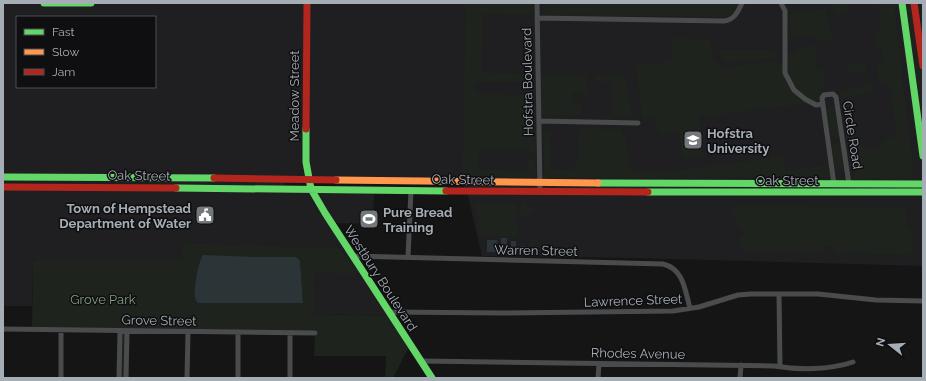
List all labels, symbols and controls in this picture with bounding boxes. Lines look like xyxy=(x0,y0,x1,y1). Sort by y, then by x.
legend xyxy=(16,16,156,88)
text: Fast xyxy=(52,25,75,39)
street label: Hofstra Boulevard xyxy=(519,28,536,136)
text: Slow xyxy=(52,45,79,59)
street label: Meadow Street xyxy=(287,50,302,142)
text: Jam xyxy=(52,65,75,79)
street label: Circle Road xyxy=(840,100,865,170)
place label: Hofstra University xyxy=(707,126,769,156)
school or university icon: Hofstra University xyxy=(682,129,704,151)
street label: Oak Street xyxy=(107,167,171,184)
street label: Oak Street xyxy=(431,171,495,188)
street label: Oak Street xyxy=(755,173,819,188)
place label: Town of Hempstead Department of Water xyxy=(59,201,191,231)
public building icon: Town of Hempstead Department of Water xyxy=(194,204,216,226)
place label: Pure Bread Training xyxy=(383,205,452,235)
sports icon: Pure Bread Training xyxy=(358,208,380,230)
street label: Westbury Boulevard xyxy=(341,223,420,334)
street label: Warren Street xyxy=(494,242,578,259)
street label: Lawrence Street xyxy=(583,291,683,310)
park label: Grove Park xyxy=(70,292,136,307)
street label: Grove Street xyxy=(121,312,197,329)
north arrow xyxy=(870,325,910,365)
text: N xyxy=(873,336,888,348)
street label: Rhodes Avenue xyxy=(591,345,686,362)

